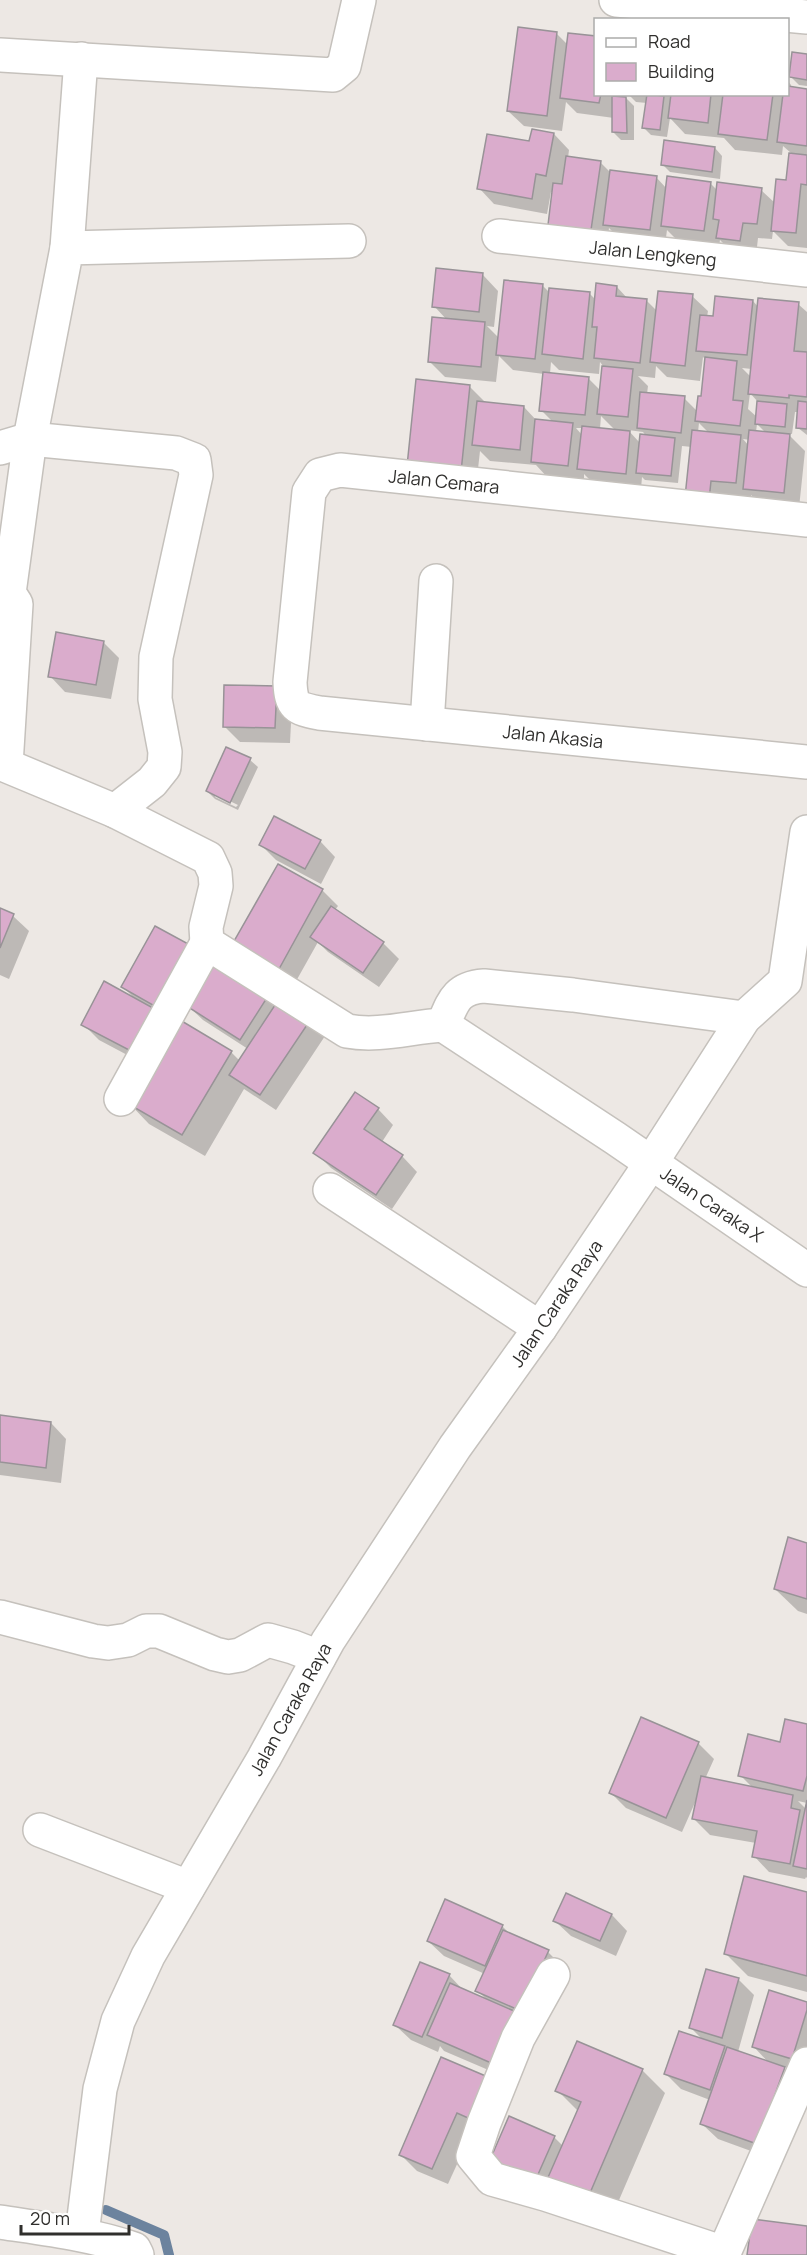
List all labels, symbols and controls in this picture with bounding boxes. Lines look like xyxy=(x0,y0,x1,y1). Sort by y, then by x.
legend xyxy=(594,18,789,96)
text: Road xyxy=(648,29,691,53)
text: Building xyxy=(648,59,714,83)
street label: Jalan Lengkeng xyxy=(588,234,718,272)
street label: Jalan Cemara xyxy=(387,463,501,499)
street label: Jalan Akasia xyxy=(502,719,604,753)
street label: Jalan Caraka X xyxy=(656,1161,768,1247)
street label: Jalan Caraka Raya xyxy=(505,1235,607,1371)
street label: Jalan Caraka Raya xyxy=(244,1638,336,1780)
scale bar xyxy=(21,2198,129,2236)
text: 20 m xyxy=(30,2206,70,2230)

